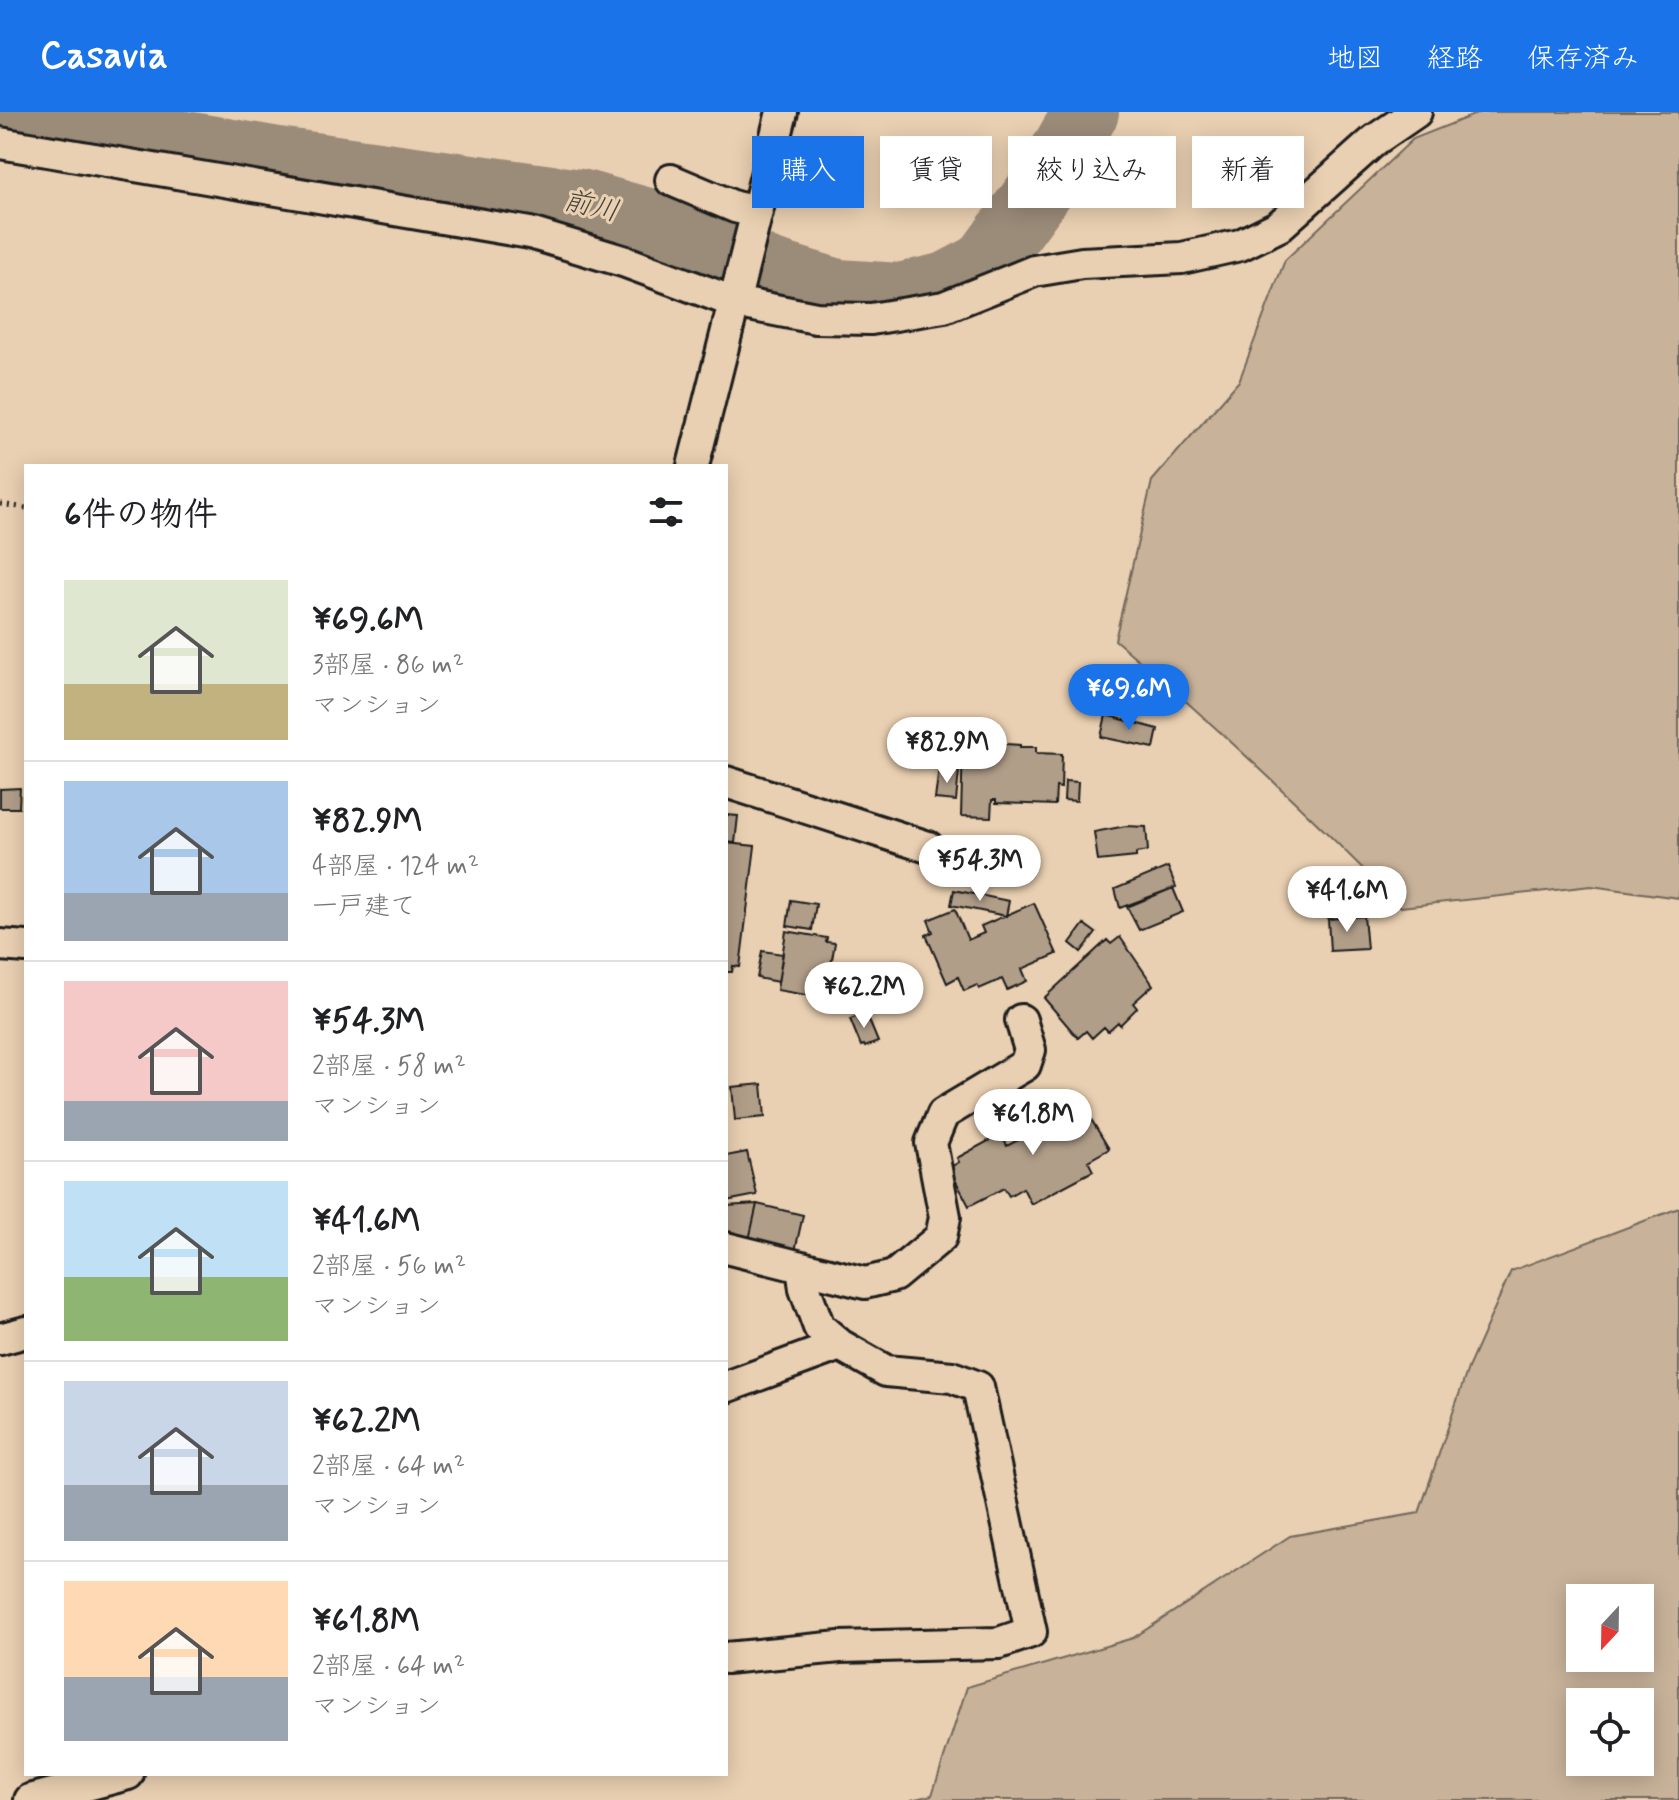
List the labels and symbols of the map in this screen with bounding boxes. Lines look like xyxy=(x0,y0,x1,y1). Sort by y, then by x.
water label: 前川 xyxy=(560,183,622,231)
pin: ¥69.6M xyxy=(1064,664,1194,732)
pin: ¥82.9M xyxy=(882,717,1012,785)
pin: ¥54.3M xyxy=(915,835,1045,903)
pin: ¥41.6M xyxy=(1282,866,1412,934)
pin: ¥62.2M xyxy=(799,962,929,1030)
pin: ¥61.8M xyxy=(968,1089,1098,1157)
north arrow xyxy=(1566,1584,1654,1672)

